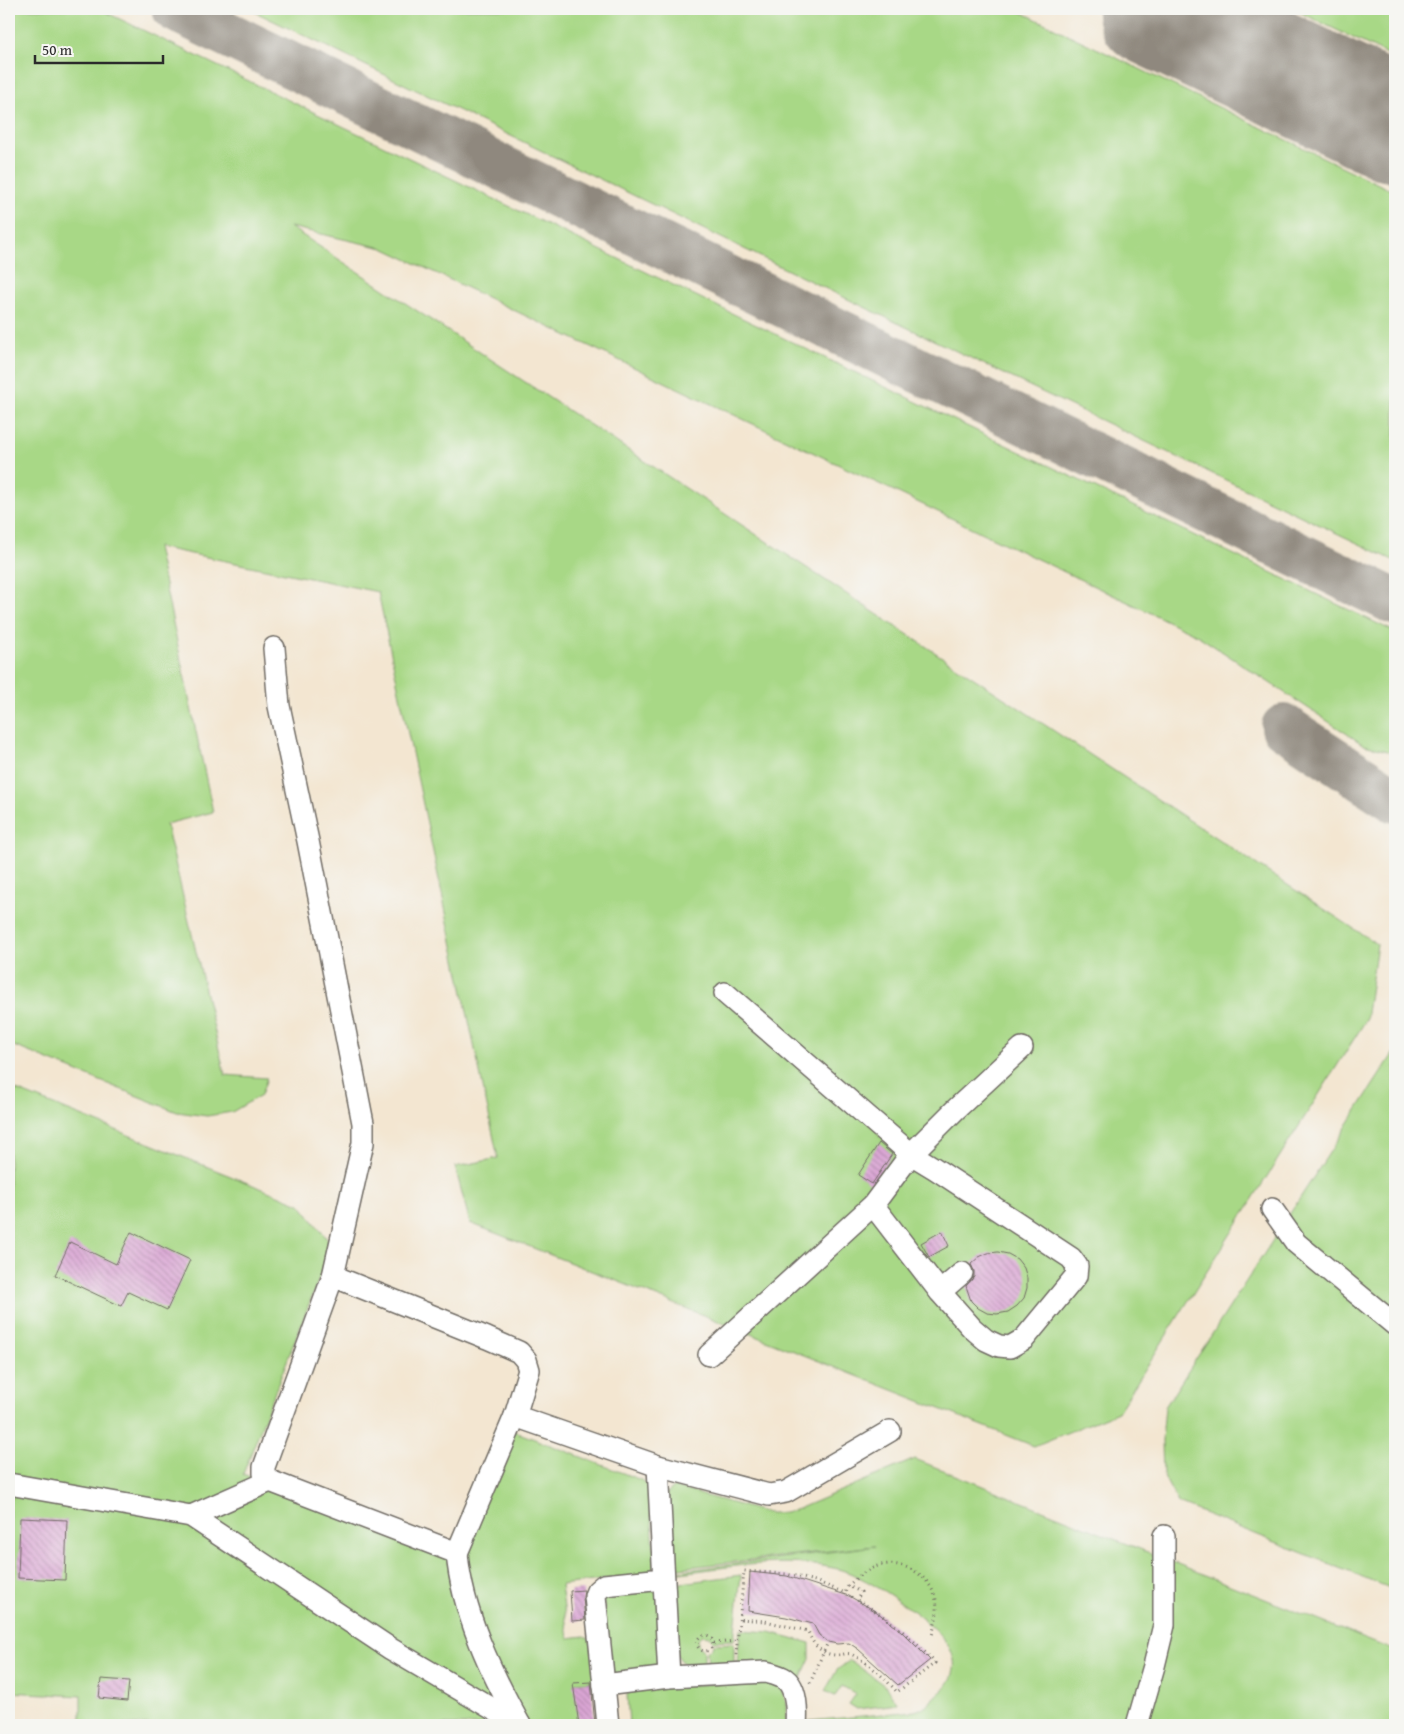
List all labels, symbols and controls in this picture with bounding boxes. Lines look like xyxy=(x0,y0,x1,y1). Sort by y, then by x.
scale bar xyxy=(35,32,162,64)
text: 50 m xyxy=(42,39,73,60)

